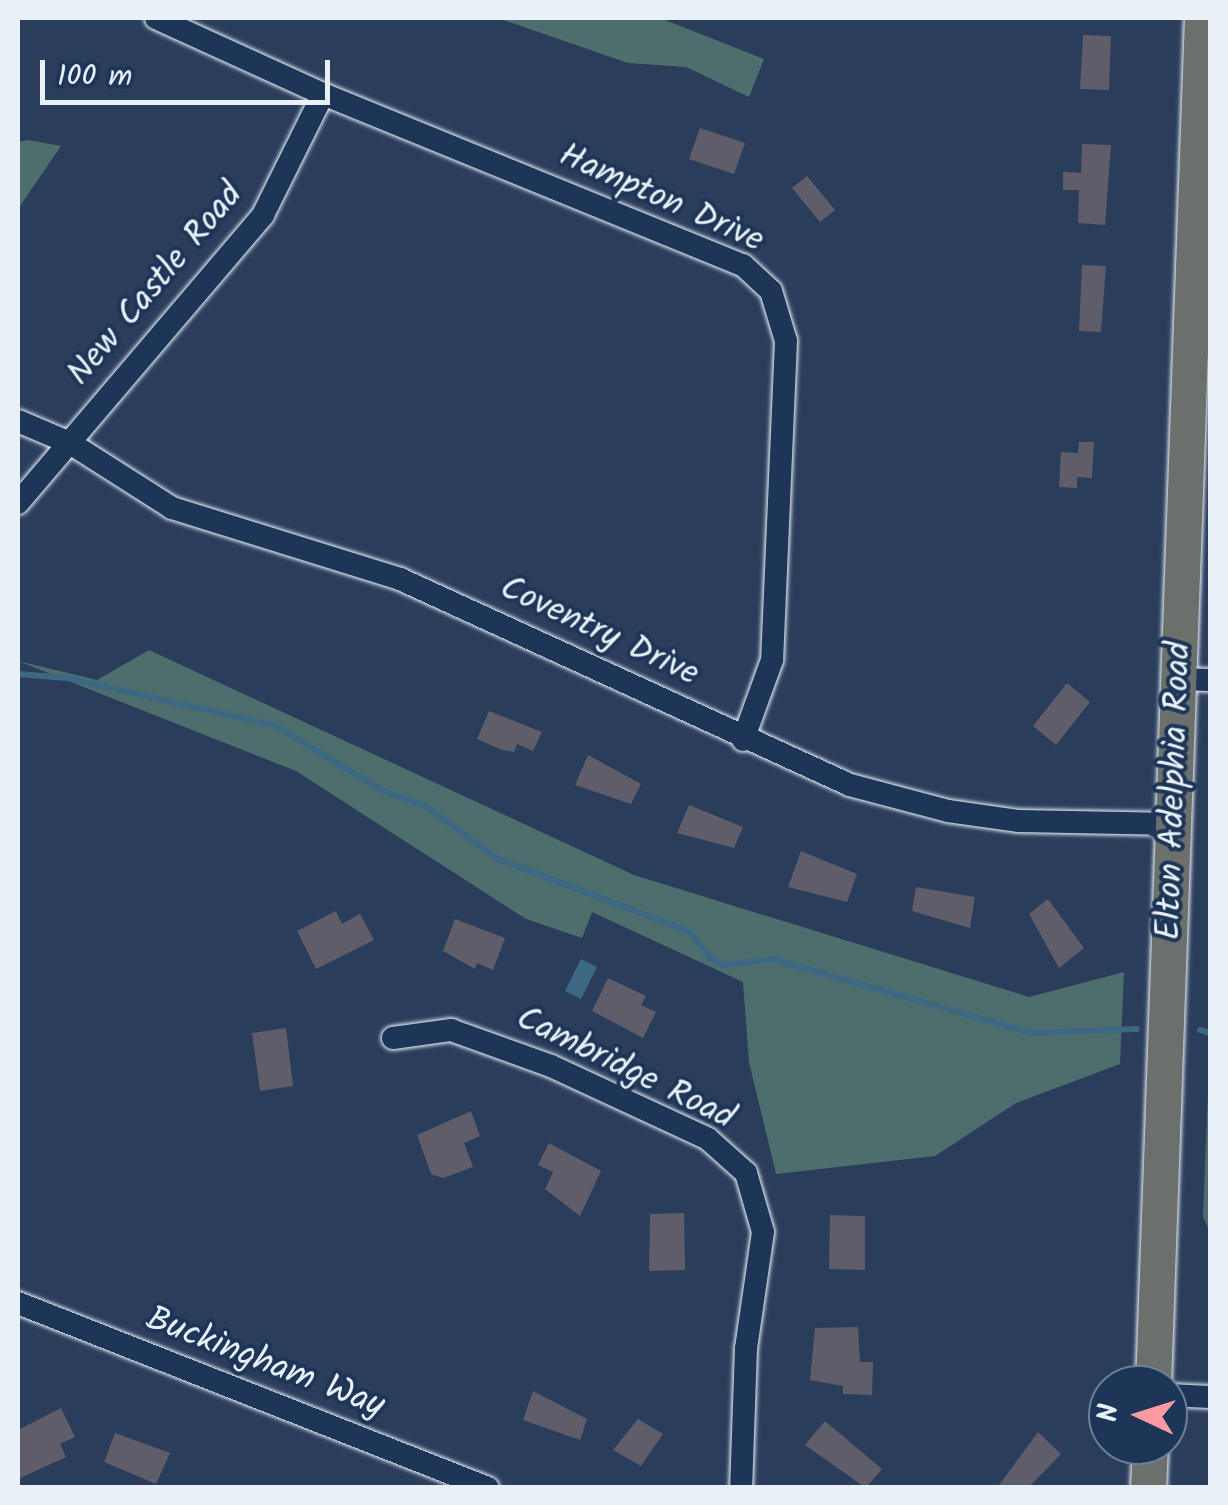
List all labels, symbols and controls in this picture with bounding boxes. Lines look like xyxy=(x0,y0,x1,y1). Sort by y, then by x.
scale bar xyxy=(45,40,335,102)
text: 100 m xyxy=(57,53,132,101)
street label: Hampton Drive xyxy=(552,135,770,263)
street label: New Castle Road xyxy=(59,175,253,395)
street label: Coventry Drive xyxy=(493,568,705,696)
street label: Elton Adelphia Road xyxy=(1149,641,1201,941)
street label: Cambridge Road xyxy=(509,998,741,1140)
street label: Buckingham Way xyxy=(140,1298,390,1428)
north arrow xyxy=(1088,1365,1188,1465)
text: N xyxy=(1087,1403,1133,1423)

